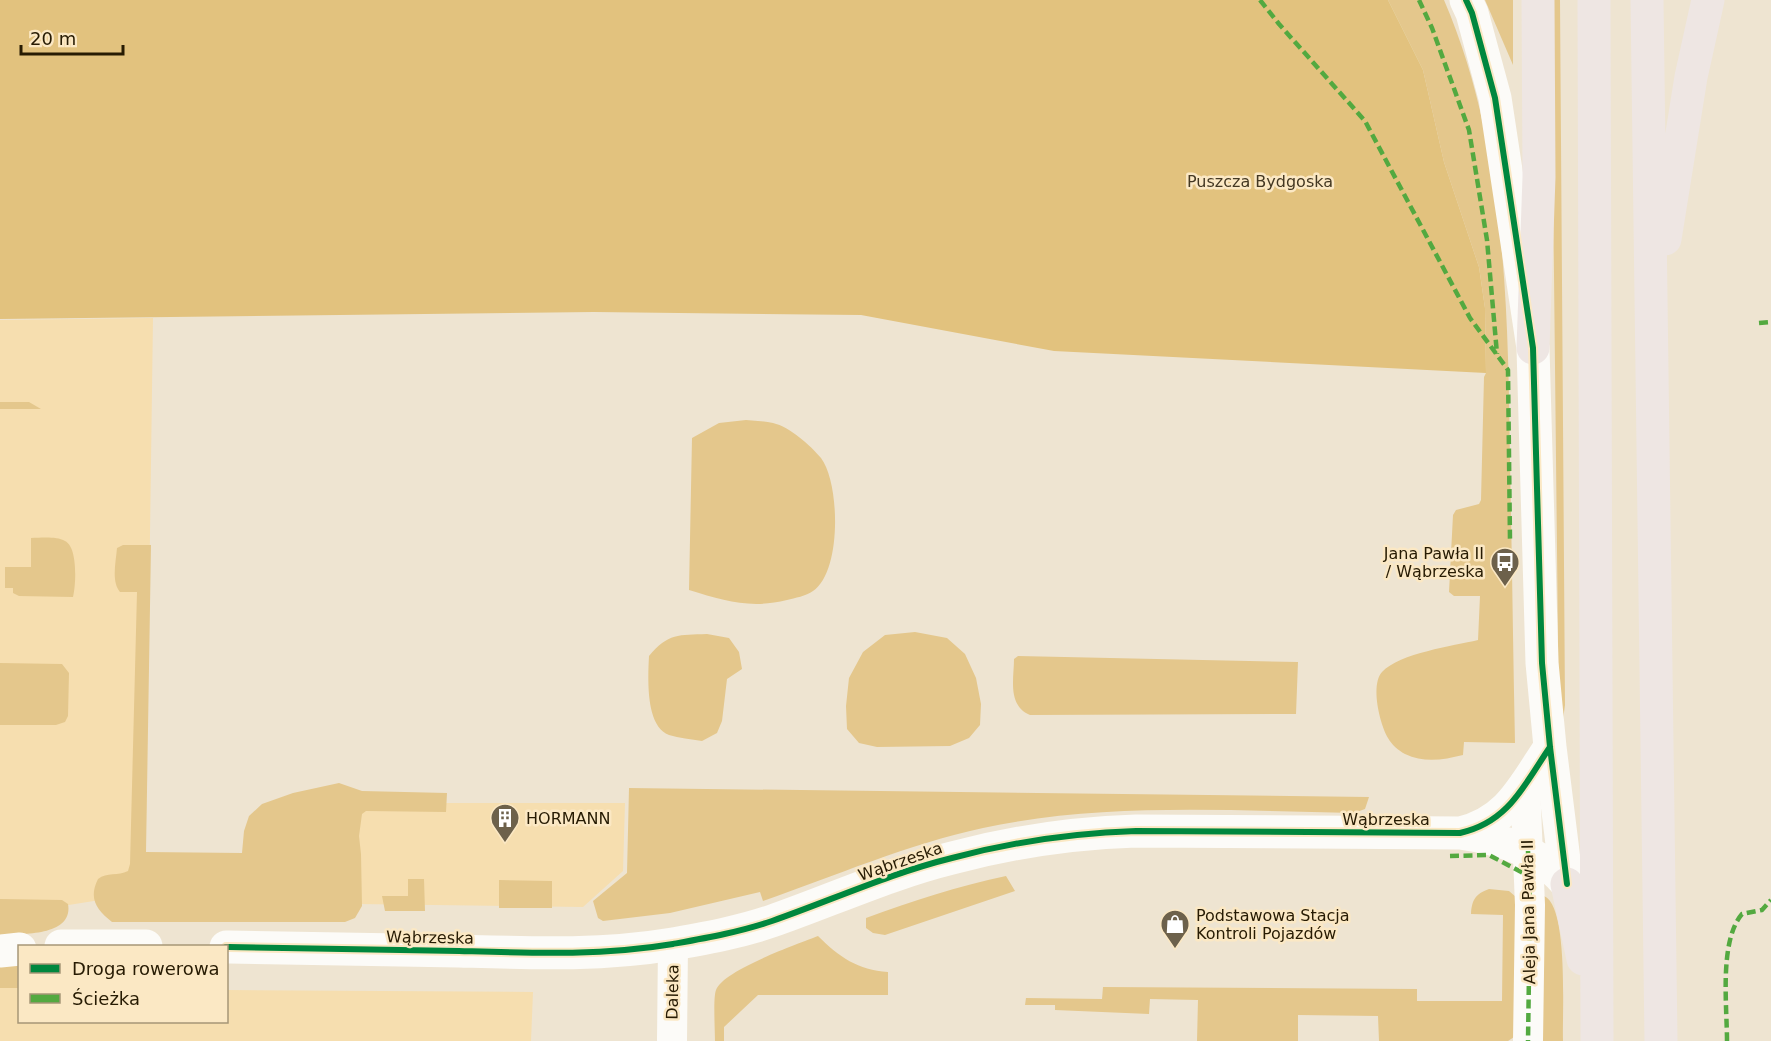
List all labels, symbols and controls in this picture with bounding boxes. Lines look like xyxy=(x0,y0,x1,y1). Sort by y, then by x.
scale bar xyxy=(21,18,123,56)
text: 20 m xyxy=(30,28,76,49)
park label: Puszcza Bydgoska xyxy=(1187,172,1333,191)
place label: Jana Pawła II / Wąbrzeska xyxy=(1383,544,1484,581)
bus stop icon: Jana Pawła II / Wąbrzeska xyxy=(1489,546,1521,588)
building icon: HORMANN xyxy=(489,802,521,844)
place label: HORMANN xyxy=(526,809,610,828)
street label: Wąbrzeska xyxy=(1342,810,1430,829)
street label: Wąbrzeska xyxy=(856,838,945,885)
street label: Aleja Jana Pawła II xyxy=(1518,839,1539,985)
place label: Podstawowa Stacja Kontroli Pojazdów xyxy=(1196,906,1350,943)
shop icon: Podstawowa Stacja Kontroli Pojazdów xyxy=(1159,908,1191,950)
street label: Wąbrzeska xyxy=(386,927,474,948)
legend xyxy=(18,945,228,1023)
text: Droga rowerowa xyxy=(72,958,220,979)
street label: Daleka xyxy=(663,964,682,1020)
text: Ścieżka xyxy=(72,988,140,1009)

